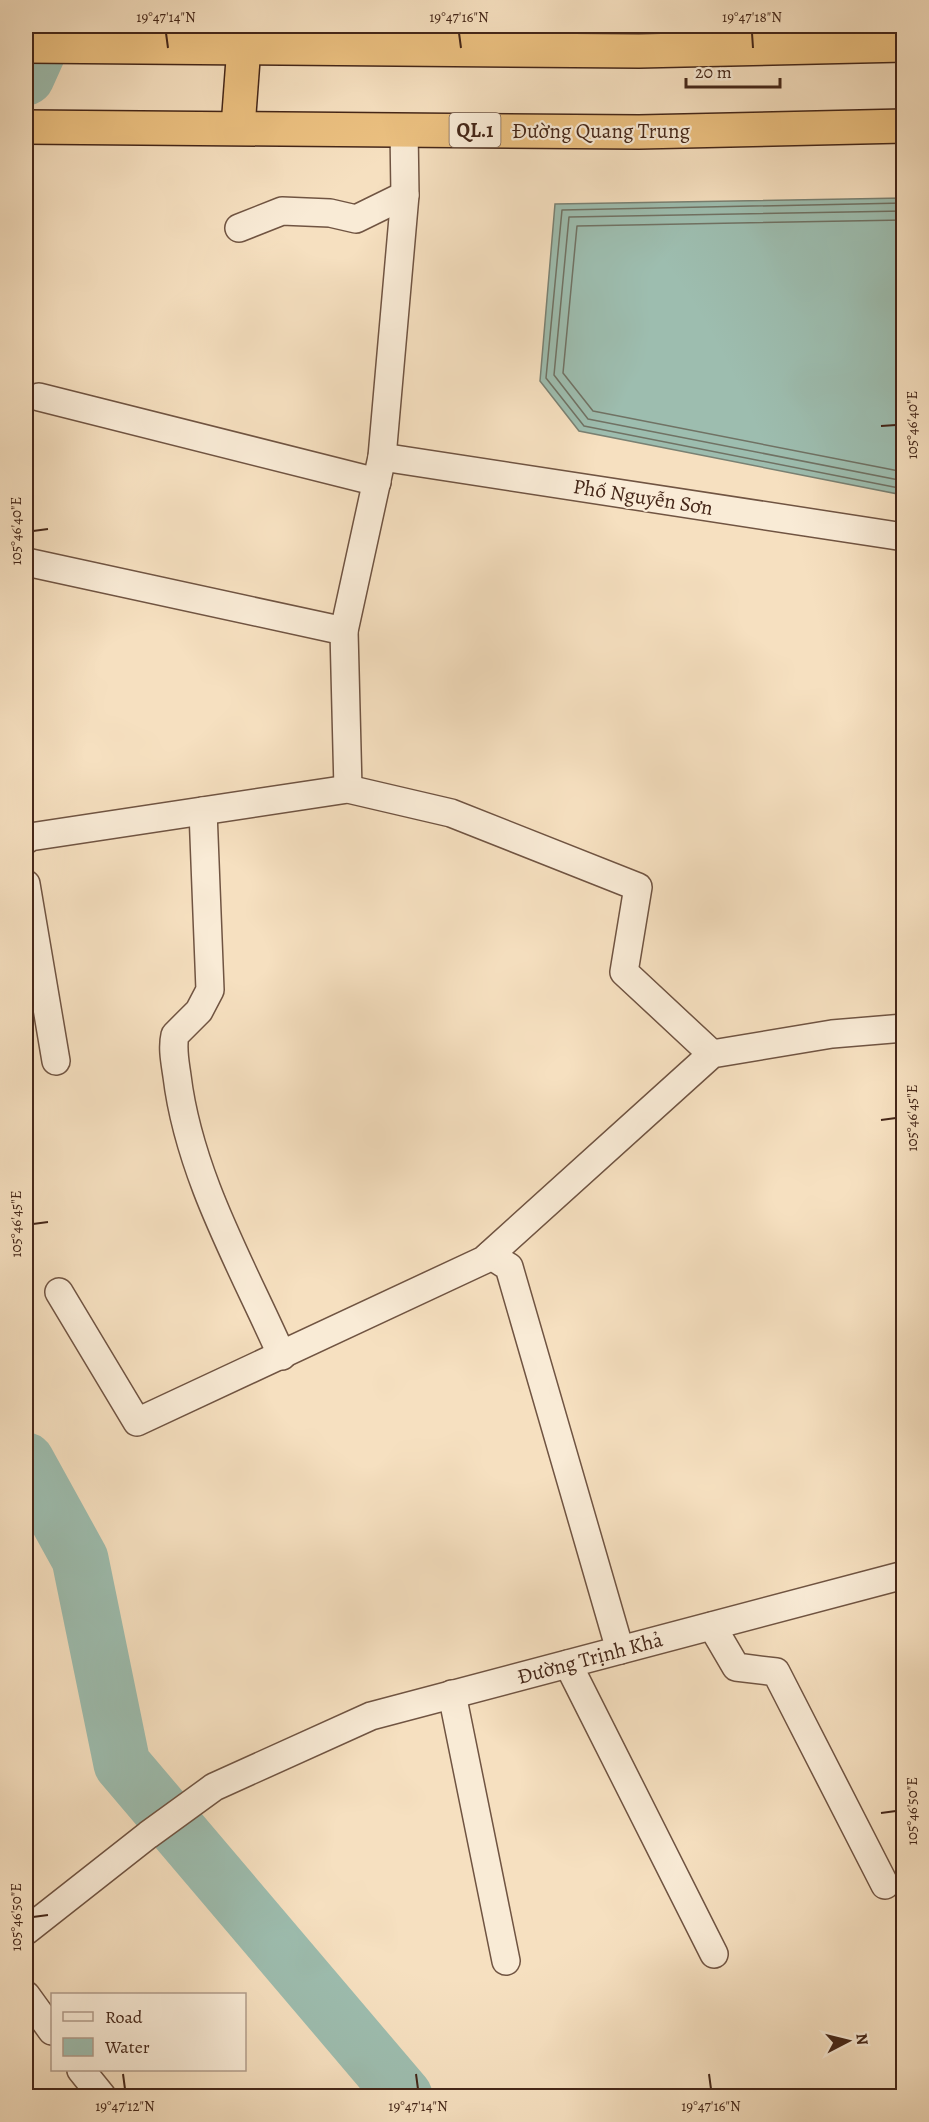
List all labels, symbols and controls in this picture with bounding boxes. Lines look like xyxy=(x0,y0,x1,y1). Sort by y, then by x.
text: 19°47'14"N xyxy=(136,7,196,27)
text: 19°47'16"N xyxy=(429,7,489,27)
text: 19°47'18"N xyxy=(722,7,782,27)
scale bar xyxy=(686,51,780,89)
text: 20 m xyxy=(695,60,732,84)
road number: QL.1 xyxy=(450,113,500,147)
street label: Đường Quang Trung xyxy=(512,117,690,145)
text: 105°46'40"E xyxy=(902,391,922,459)
street label: Phố Nguyễn Sơn xyxy=(571,472,715,522)
text: 105°46'40"E xyxy=(6,497,26,565)
text: 105°46'45"E xyxy=(902,1084,922,1152)
text: 105°46'45"E xyxy=(6,1190,26,1258)
street label: Đường Trịnh Khả xyxy=(514,1625,666,1691)
text: 105°46'50"E xyxy=(902,1777,922,1845)
text: 105°46'50"E xyxy=(6,1883,26,1951)
legend xyxy=(51,1993,246,2071)
text: Road xyxy=(105,2005,143,2029)
north arrow xyxy=(818,2011,878,2071)
text: N xyxy=(850,2032,874,2047)
text: Water xyxy=(104,2035,150,2059)
text: 19°47'12"N xyxy=(95,2096,155,2116)
text: 19°47'14"N xyxy=(388,2096,448,2116)
text: 19°47'16"N xyxy=(681,2096,741,2116)

